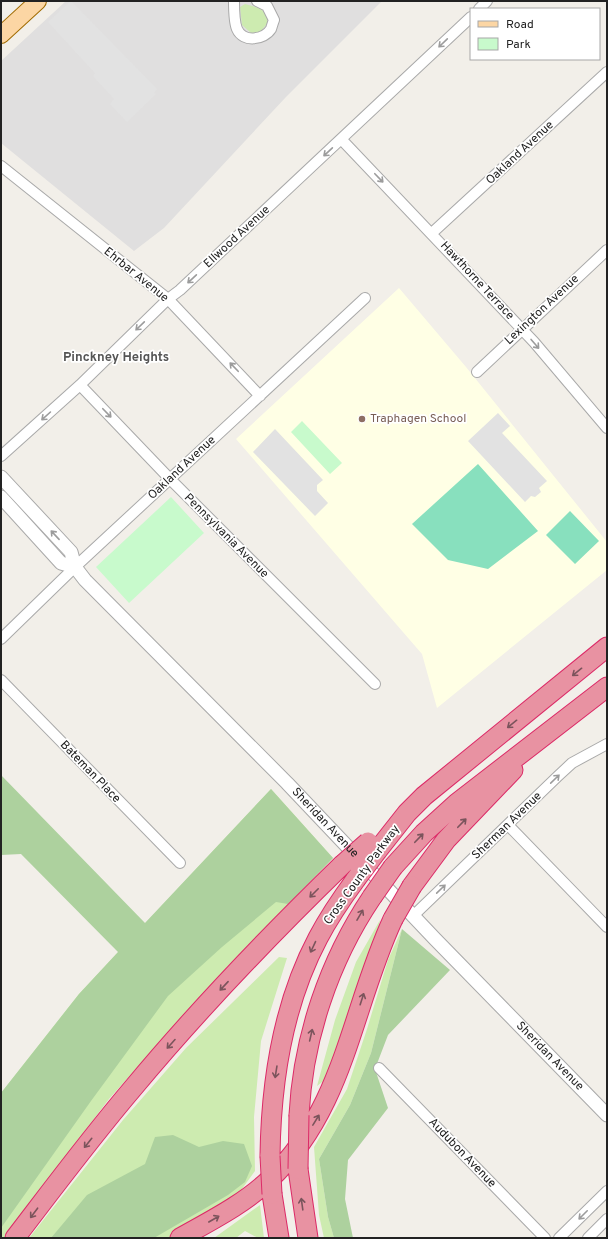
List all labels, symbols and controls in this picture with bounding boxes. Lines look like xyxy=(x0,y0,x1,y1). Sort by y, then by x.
legend xyxy=(470,8,600,60)
text: Road xyxy=(506,17,534,33)
text: Park xyxy=(506,37,531,53)
one-way arrow xyxy=(438,39,448,48)
street label: Oakland Avenue xyxy=(483,117,557,189)
one-way arrow xyxy=(323,147,333,157)
one-way arrow xyxy=(374,173,383,183)
street label: Ellwood Avenue xyxy=(200,202,274,272)
street label: Hawthorne Terrace xyxy=(436,238,518,324)
street label: Ehrbar Avenue xyxy=(100,244,172,306)
street label: Lexington Avenue xyxy=(501,271,583,349)
one-way arrow xyxy=(187,274,197,284)
one-way arrow xyxy=(135,321,145,331)
one-way arrow xyxy=(531,338,540,349)
district label: Pinckney Heights xyxy=(63,350,169,366)
one-way arrow xyxy=(229,362,239,372)
one-way arrow xyxy=(102,408,112,418)
one-way arrow xyxy=(40,411,51,420)
place label: Traphagen School xyxy=(370,411,466,427)
marker: Traphagen School xyxy=(357,414,367,424)
street label: Oakland Avenue xyxy=(145,432,219,504)
street label: Pennsylvania Avenue xyxy=(180,490,272,582)
one-way arrow xyxy=(51,530,60,540)
one-way arrow xyxy=(571,667,582,676)
one-way arrow xyxy=(507,719,517,728)
street label: Bateman Place xyxy=(56,737,124,807)
one-way arrow xyxy=(550,774,560,784)
street label: Sheridan Avenue xyxy=(288,785,362,861)
street label: Sherman Avenue xyxy=(469,789,545,863)
one-way arrow xyxy=(457,818,467,828)
street label: Cross County Parkway xyxy=(320,822,404,928)
one-way arrow xyxy=(414,833,424,843)
one-way arrow xyxy=(436,884,446,894)
one-way arrow xyxy=(309,888,319,898)
one-way arrow xyxy=(357,910,365,922)
one-way arrow xyxy=(309,941,316,953)
one-way arrow xyxy=(219,981,229,991)
one-way arrow xyxy=(359,993,366,1006)
street label: Sheridan Avenue xyxy=(512,1018,587,1094)
one-way arrow xyxy=(308,1029,315,1042)
one-way arrow xyxy=(167,1038,176,1049)
one-way arrow xyxy=(272,1065,280,1078)
one-way arrow xyxy=(312,1115,320,1126)
street label: Audubon Avenue xyxy=(425,1115,499,1191)
one-way arrow xyxy=(84,1138,92,1149)
one-way arrow xyxy=(298,1198,306,1211)
one-way arrow xyxy=(30,1208,38,1219)
one-way arrow xyxy=(578,1210,588,1219)
one-way arrow xyxy=(208,1214,220,1222)

